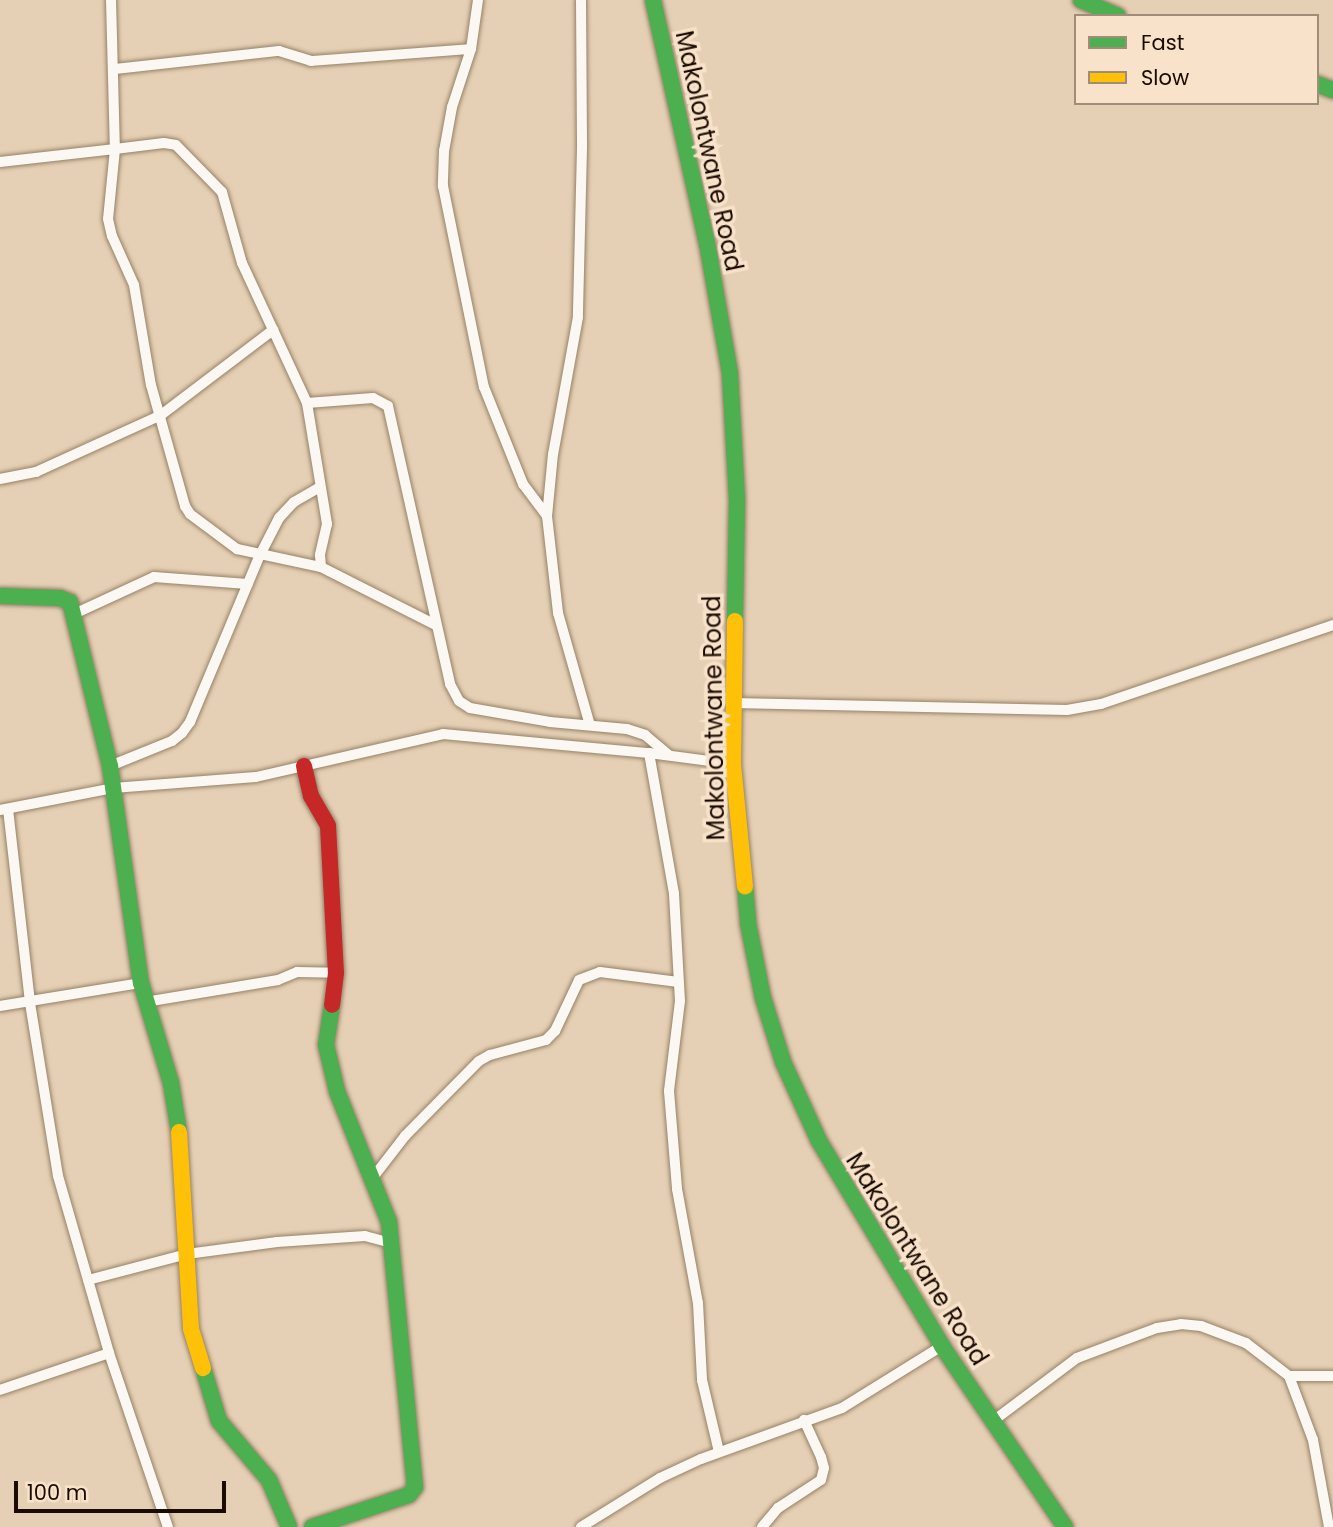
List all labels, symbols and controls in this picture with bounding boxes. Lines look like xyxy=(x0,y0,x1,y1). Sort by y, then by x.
legend xyxy=(1074,14,1319,105)
street label: Makolontwane Road xyxy=(669,28,749,274)
text: Fast xyxy=(1141,28,1184,57)
text: Slow xyxy=(1141,63,1189,92)
street label: Makolontwane Road xyxy=(697,595,731,841)
street label: Makolontwane Road xyxy=(840,1148,994,1370)
scale bar xyxy=(18,1468,229,1512)
text: 100 m xyxy=(27,1478,87,1507)

